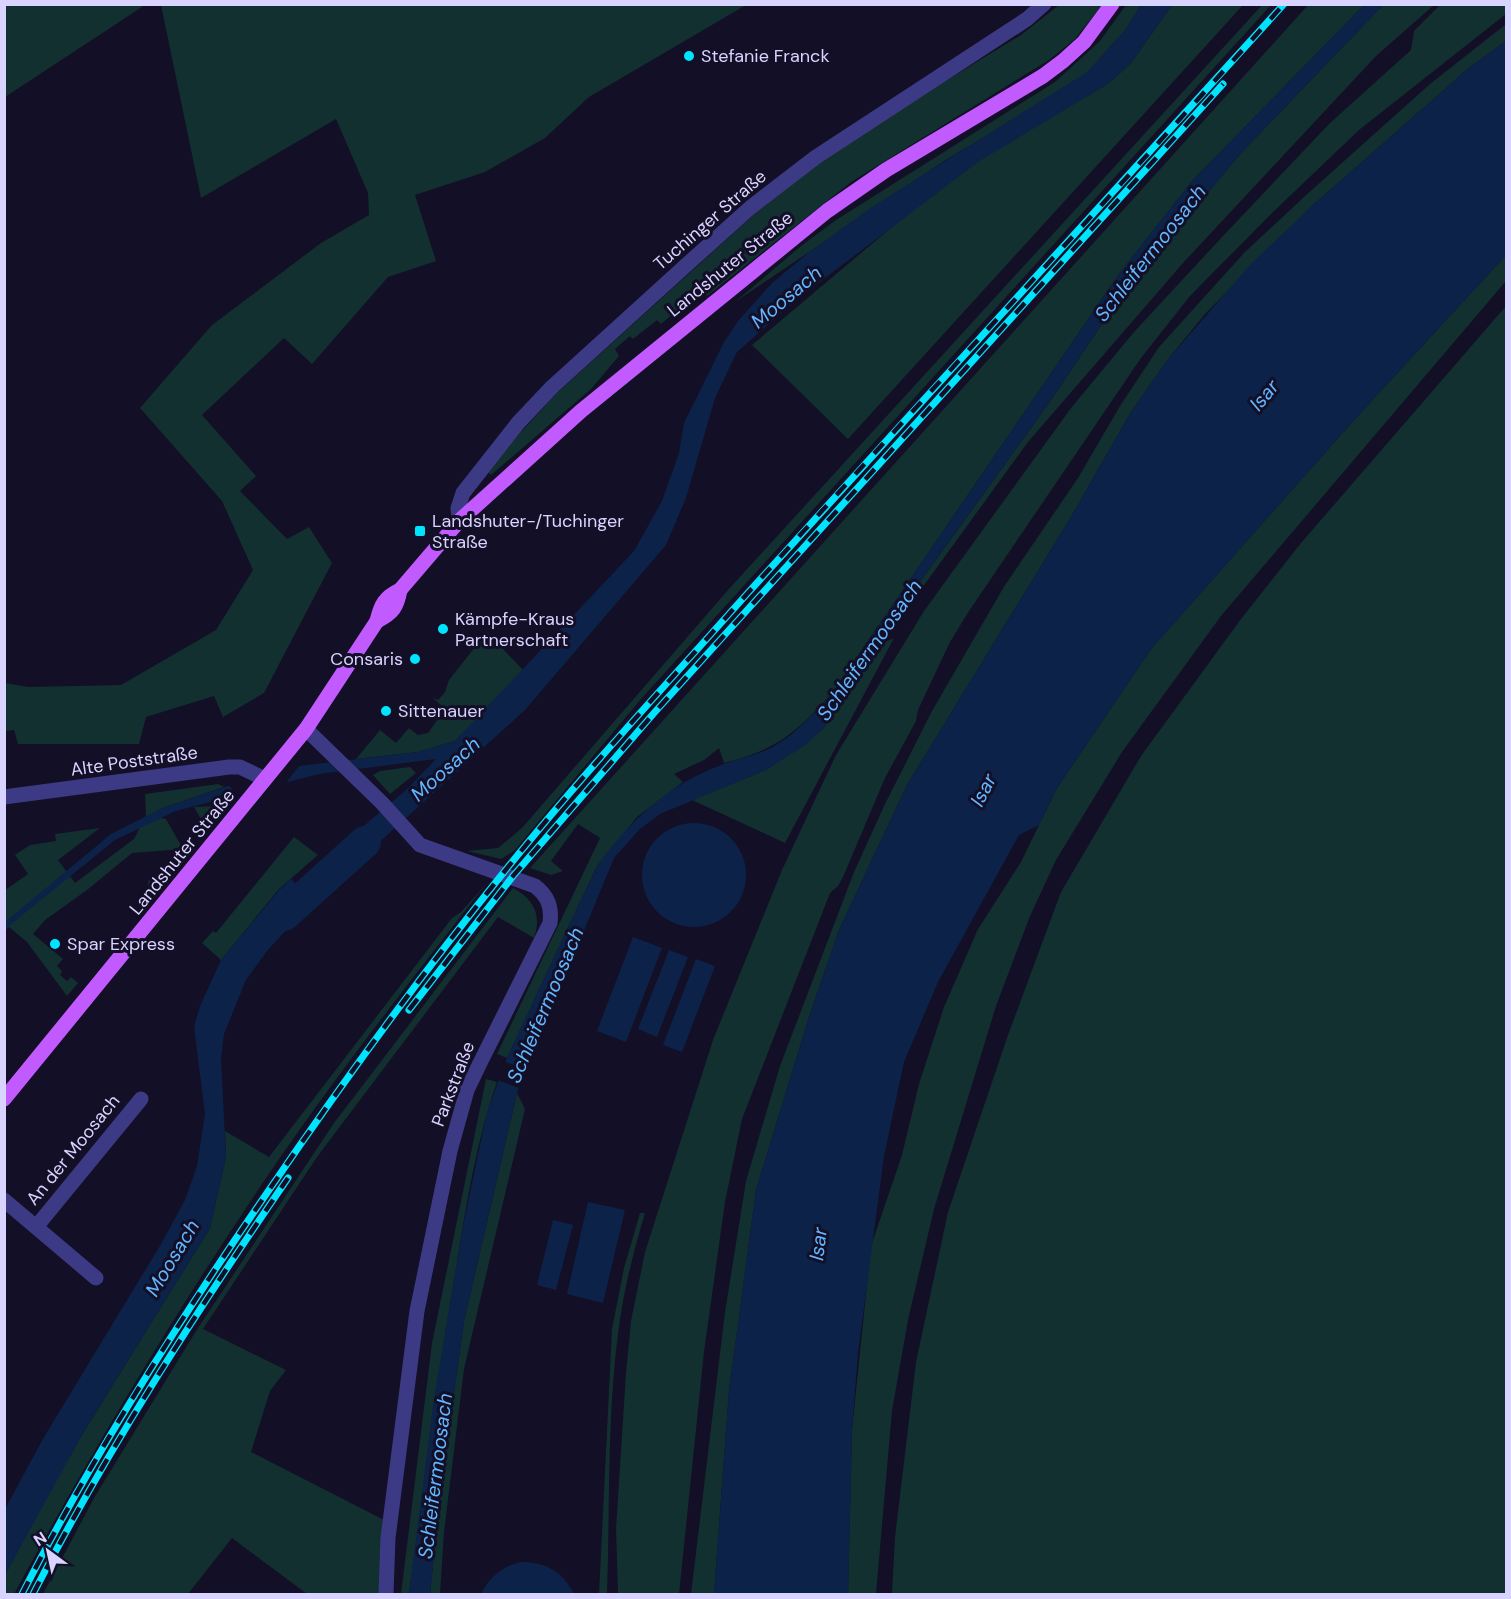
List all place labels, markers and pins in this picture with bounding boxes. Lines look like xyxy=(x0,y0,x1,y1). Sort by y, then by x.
place label: Stefanie Franck xyxy=(701,44,829,68)
marker: Stefanie Franck xyxy=(682,49,696,63)
place label: Landshuter-/Tuchinger Straße xyxy=(432,509,624,554)
marker: Landshuter-/Tuchinger Straße xyxy=(413,524,427,538)
place label: Kämpfe-Kraus Partnerschaft xyxy=(455,607,574,652)
marker: Kämpfe-Kraus Partnerschaft xyxy=(436,622,450,636)
place label: Consaris xyxy=(330,647,403,671)
marker: Consaris xyxy=(408,652,422,666)
place label: Sittenauer xyxy=(398,699,485,723)
marker: Sittenauer xyxy=(379,704,393,718)
place label: Spar Express xyxy=(67,932,175,956)
marker: Spar Express xyxy=(48,937,62,951)

